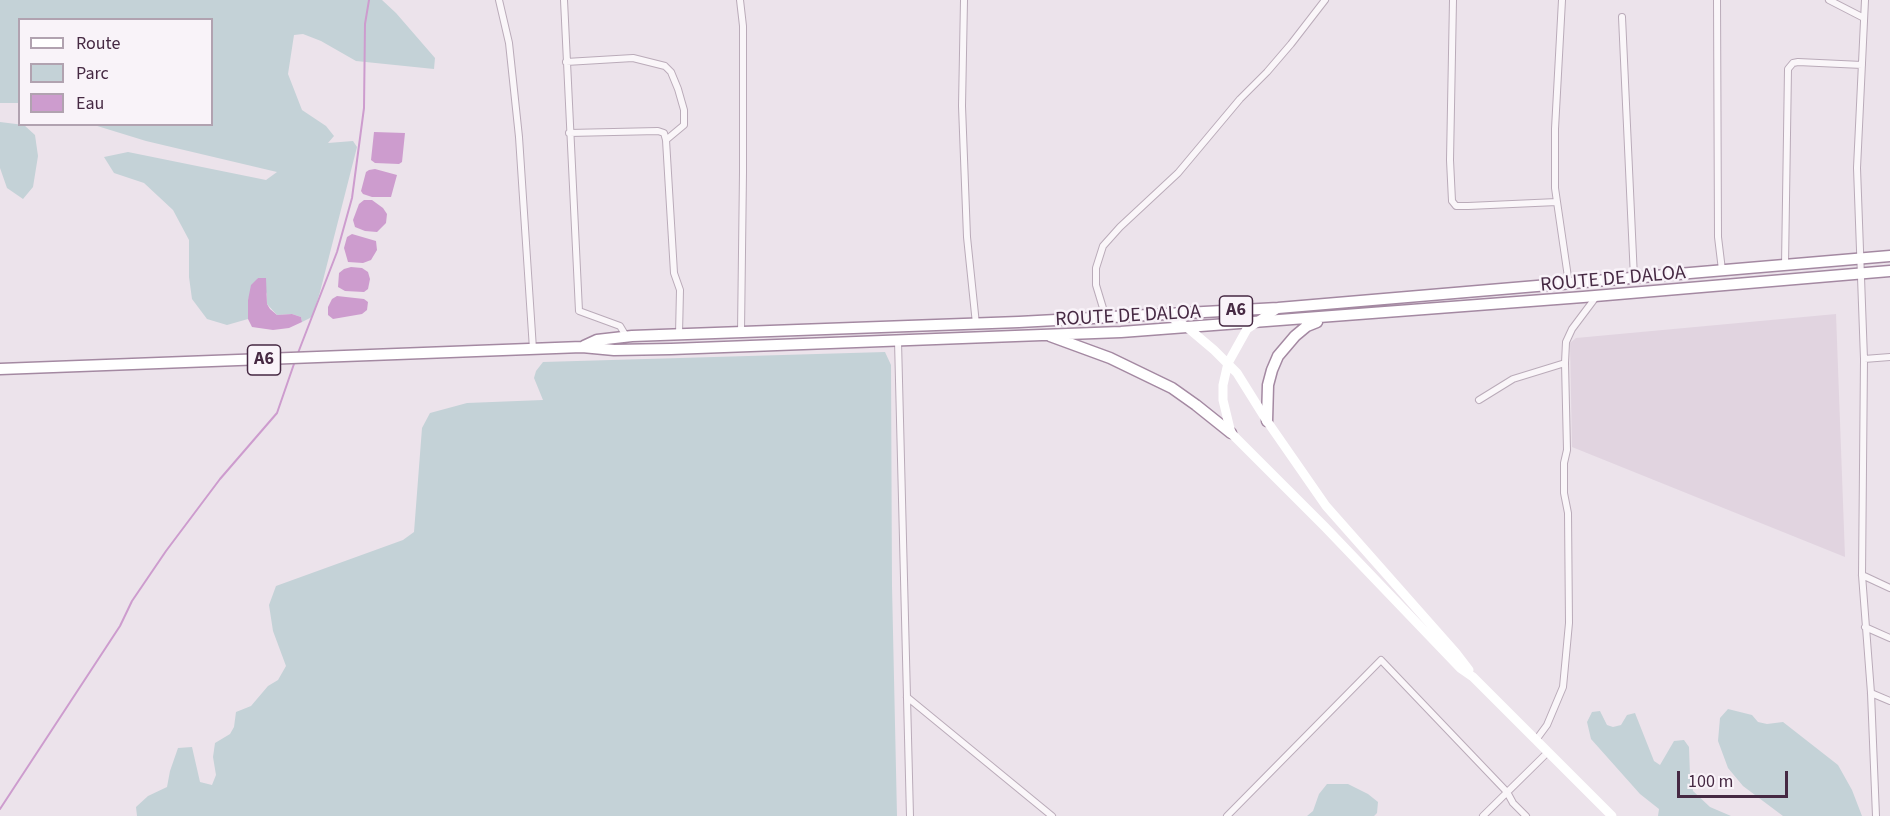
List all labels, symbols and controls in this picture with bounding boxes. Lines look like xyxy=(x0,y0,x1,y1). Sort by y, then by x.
legend xyxy=(18,18,213,126)
text: Route xyxy=(76,31,120,56)
text: Parc xyxy=(76,61,109,86)
text: Eau xyxy=(76,91,104,116)
street label: ROUTE DE DALOA xyxy=(1539,262,1687,298)
road number: A6 xyxy=(1220,296,1252,326)
street label: ROUTE DE DALOA xyxy=(1055,301,1201,333)
road number: A6 xyxy=(248,345,280,375)
scale bar xyxy=(1680,759,1791,797)
text: 100 m xyxy=(1688,769,1733,794)

